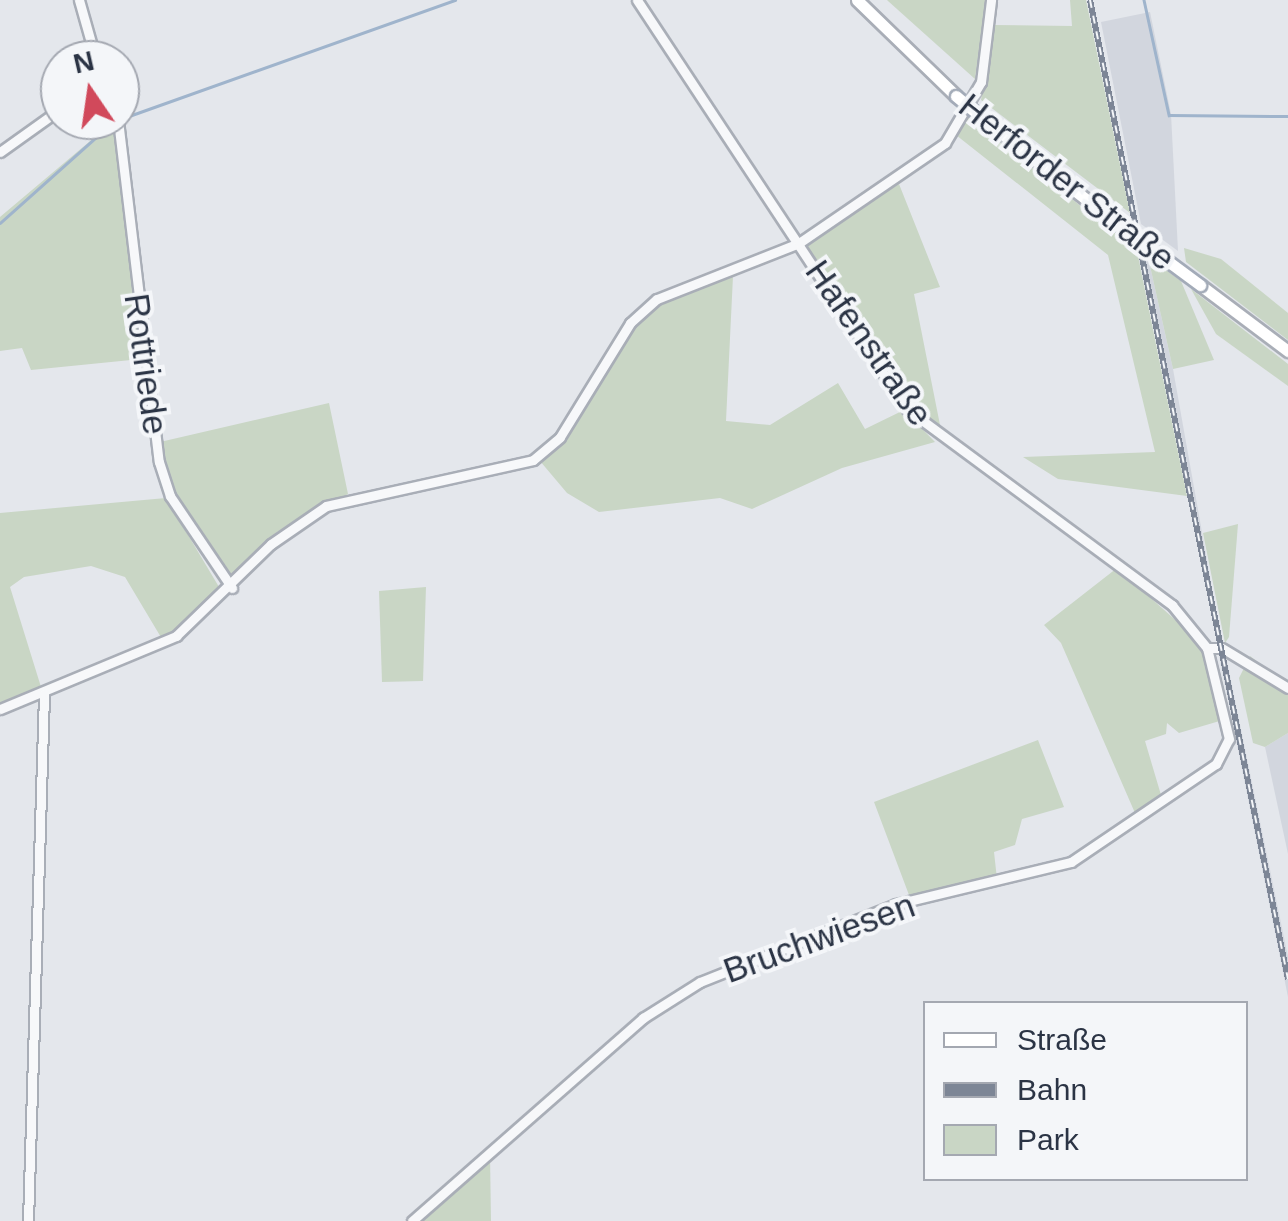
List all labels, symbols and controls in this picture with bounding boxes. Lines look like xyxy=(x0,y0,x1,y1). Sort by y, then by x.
north arrow xyxy=(40,40,140,140)
text: N xyxy=(70,45,97,80)
street label: Herforder Straße xyxy=(951,85,1183,279)
street label: Hafenstraße xyxy=(797,252,941,434)
street label: Rottriede xyxy=(115,291,177,437)
street label: Bruchwiesen xyxy=(718,884,920,992)
legend xyxy=(923,1001,1248,1181)
text: Straße xyxy=(1017,1023,1107,1056)
text: Bahn xyxy=(1017,1073,1087,1106)
text: Park xyxy=(1017,1123,1079,1156)

